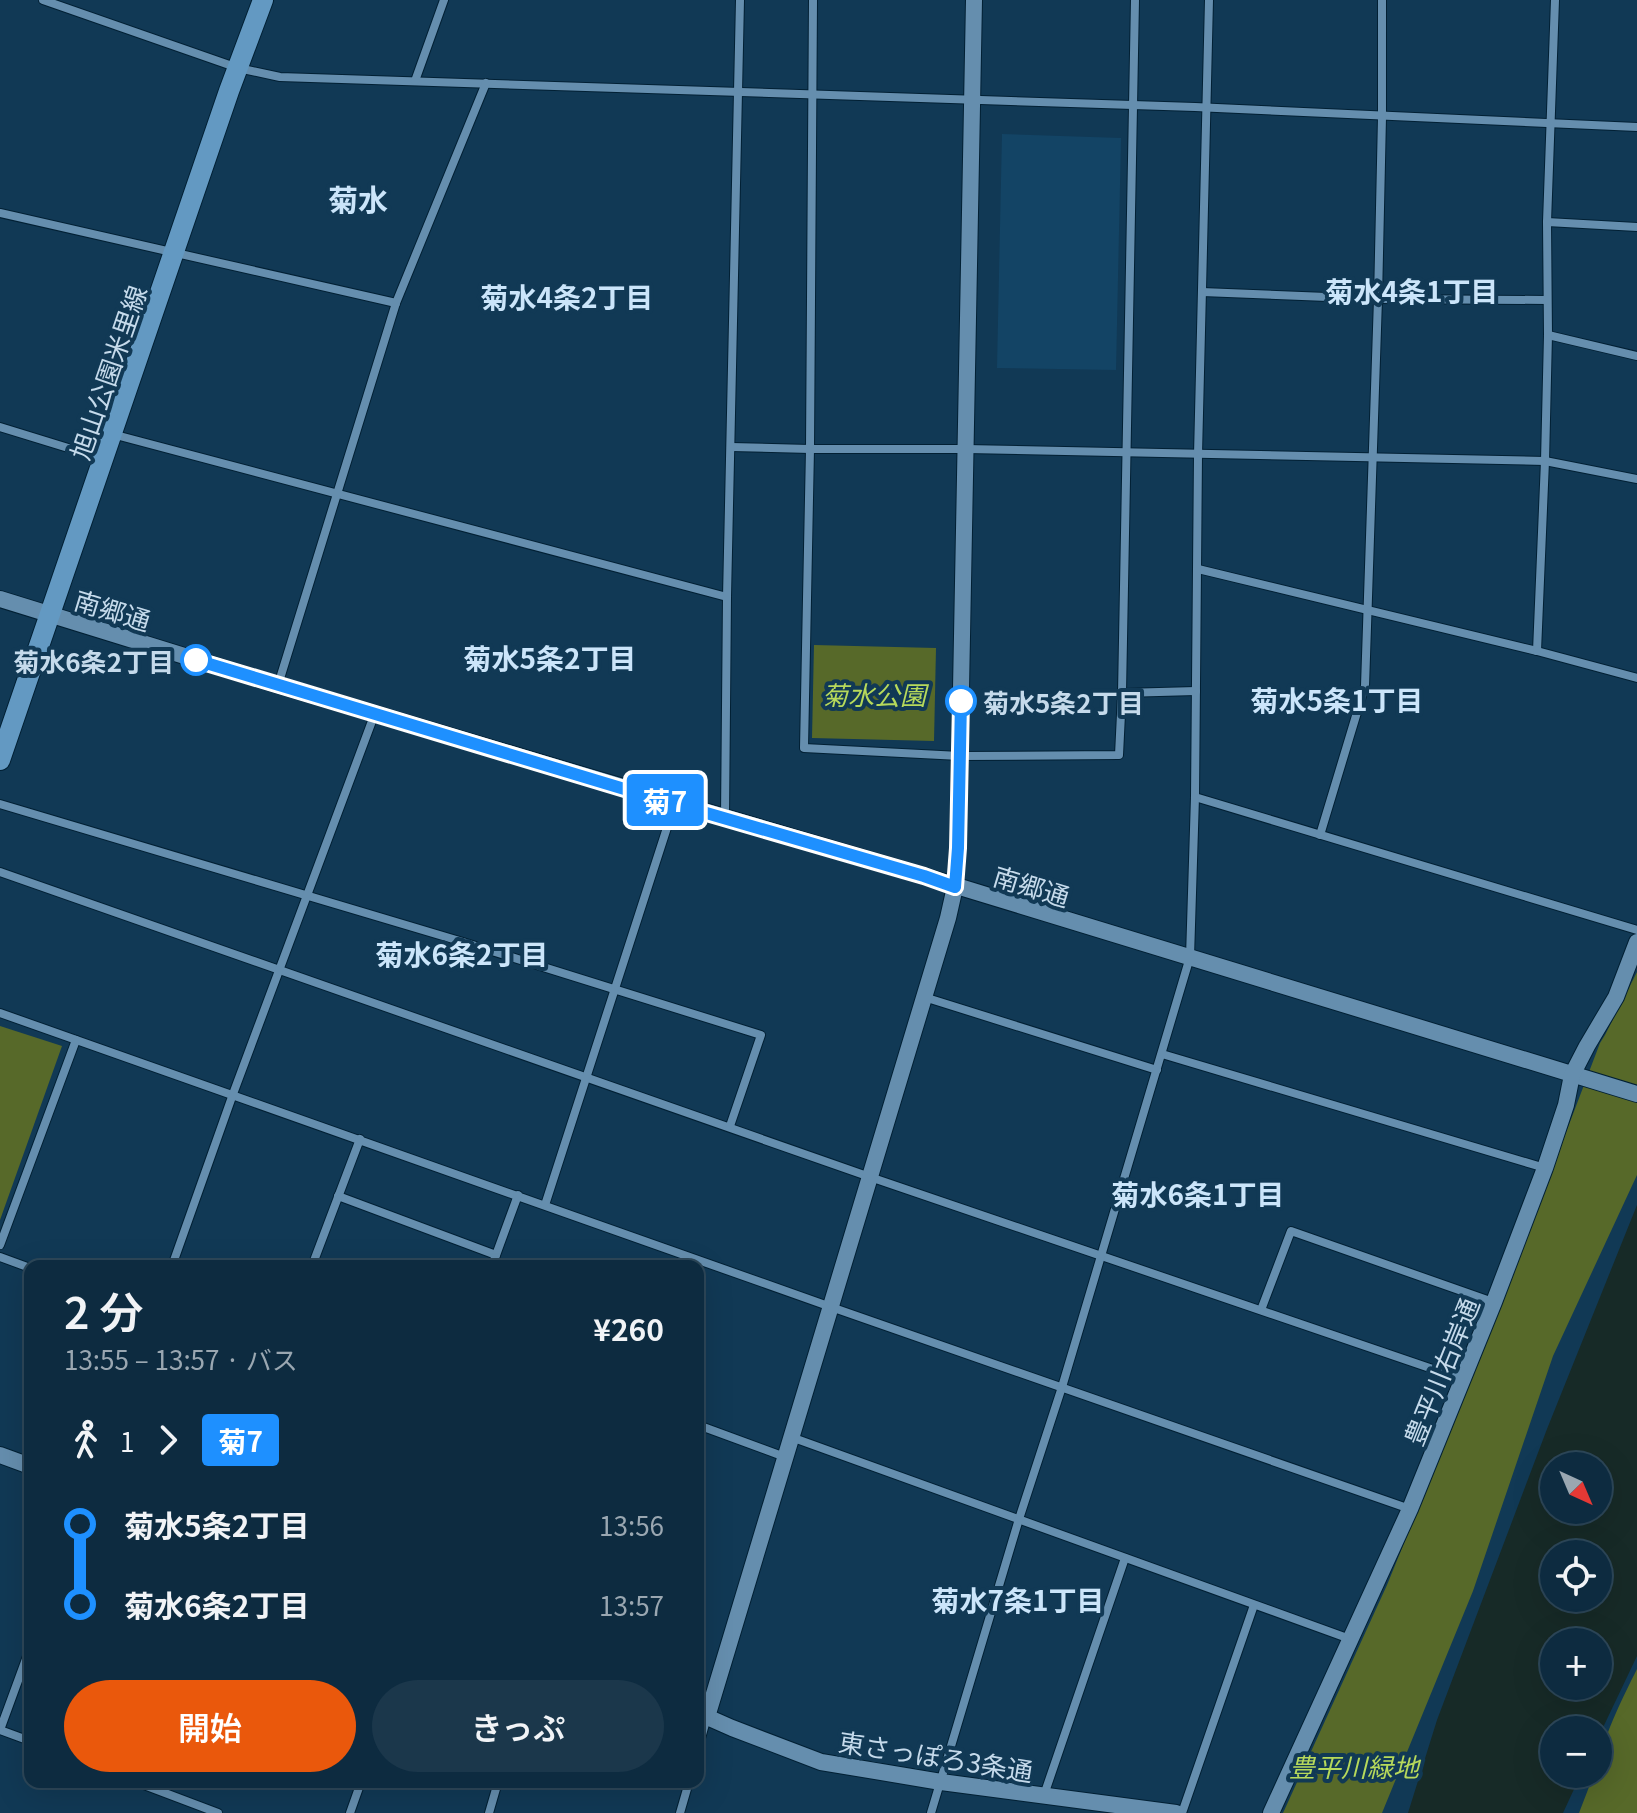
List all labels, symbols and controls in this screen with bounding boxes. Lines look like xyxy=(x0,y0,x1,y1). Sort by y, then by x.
district label: 菊水 xyxy=(328,176,388,220)
district label: 菊水4条1丁目 xyxy=(1325,270,1499,310)
district label: 菊水4条2丁目 xyxy=(480,276,654,316)
street label: 旭山公園米里線 xyxy=(60,280,154,464)
street label: 南郷通 xyxy=(70,580,156,638)
district label: 菊水5条2丁目 xyxy=(463,637,637,677)
place label: 菊水6条2丁目 xyxy=(13,642,174,679)
marker: 菊水6条2丁目 xyxy=(181,645,211,675)
park label: 菊水公園 xyxy=(822,675,930,712)
district label: 菊水5条1丁目 xyxy=(1250,679,1424,719)
place label: 菊水5条2丁目 xyxy=(983,683,1144,720)
marker: 菊水5条2丁目 xyxy=(946,686,976,716)
line badge: 菊7 xyxy=(629,774,701,826)
text: 菊7 xyxy=(643,780,687,820)
street label: 南郷通 xyxy=(989,856,1075,914)
district label: 菊水6条2丁目 xyxy=(375,933,549,973)
district label: 菊水6条1丁目 xyxy=(1111,1173,1285,1213)
text: 2 分 xyxy=(64,1278,143,1342)
street label: 豊平川右岸通 xyxy=(1394,1292,1486,1450)
text: ¥260 xyxy=(593,1306,664,1350)
text: 13:55 – 13:57 · バス xyxy=(64,1340,298,1377)
icon: walk xyxy=(64,1418,108,1462)
icon: forward xyxy=(146,1418,190,1462)
text: 菊7 xyxy=(218,1420,263,1460)
text: 1 xyxy=(120,1422,134,1459)
north arrow xyxy=(1540,1452,1612,1524)
map controls xyxy=(1540,1452,1612,1788)
text: 菊水5条2丁目 xyxy=(124,1502,309,1546)
text: 13:56 xyxy=(599,1506,664,1543)
button: locate xyxy=(1540,1540,1612,1612)
district label: 菊水7条1丁目 xyxy=(931,1579,1105,1619)
text: 菊水6条2丁目 xyxy=(124,1582,309,1626)
text: 13:57 xyxy=(599,1586,664,1623)
button: + xyxy=(1540,1628,1612,1700)
button: 開始 xyxy=(64,1680,356,1772)
button: きっぷ xyxy=(372,1680,664,1772)
button: − xyxy=(1540,1716,1612,1788)
street label: 東さっぽろ3条通 xyxy=(836,1721,1036,1789)
park label: 豊平川緑地 xyxy=(1289,1747,1422,1784)

